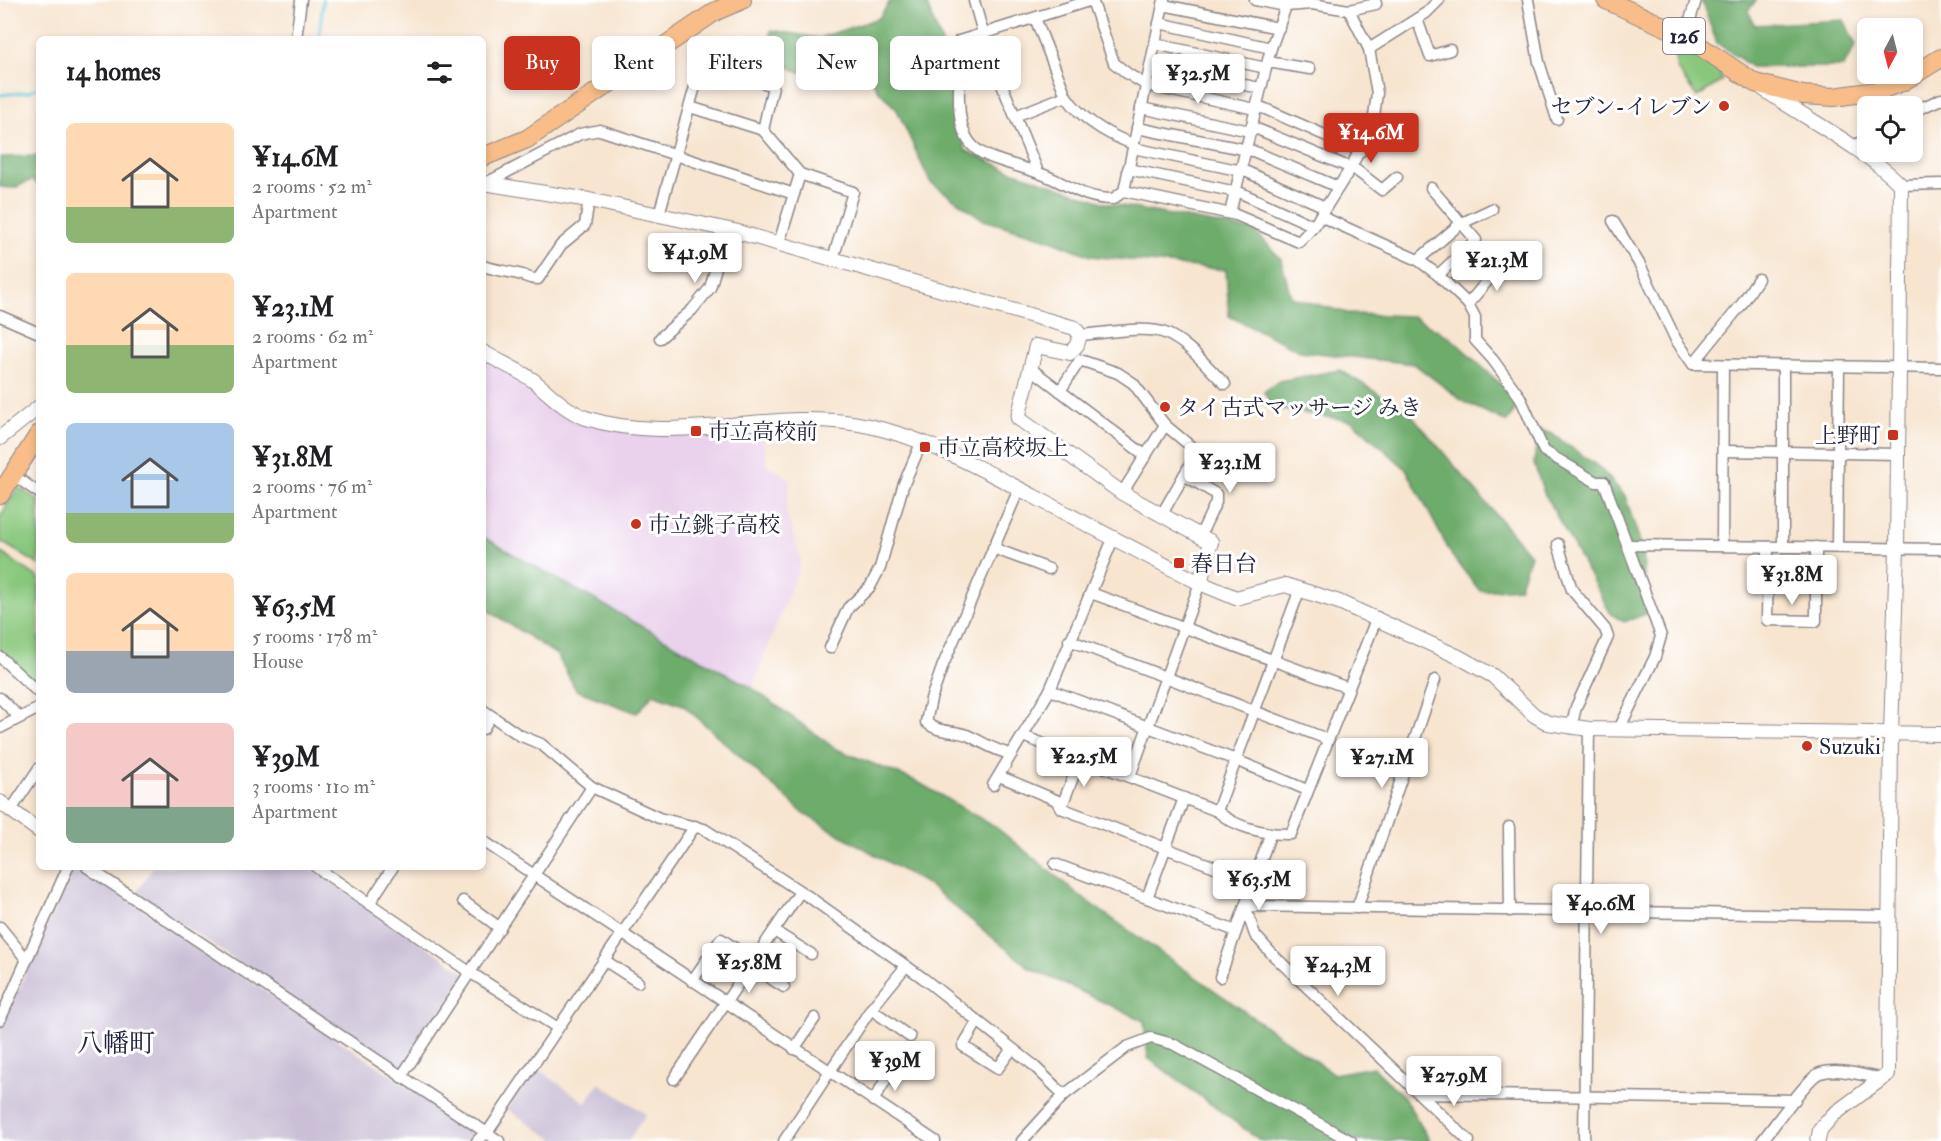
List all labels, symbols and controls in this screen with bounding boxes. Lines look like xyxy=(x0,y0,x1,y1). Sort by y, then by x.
road number: 126 xyxy=(1663,18,1705,54)
north arrow xyxy=(1857,18,1923,84)
map controls xyxy=(1857,18,1923,162)
chip: Buy xyxy=(504,36,580,90)
chip: Rent xyxy=(592,36,675,90)
chip: Filters xyxy=(687,36,784,90)
chip: New xyxy=(796,36,878,90)
chip: Apartment xyxy=(890,36,1021,90)
pin: ¥32.5M xyxy=(1149,54,1247,105)
text: 14 homes xyxy=(66,56,161,88)
icon: filters xyxy=(423,56,456,89)
text: ¥32.5M xyxy=(1166,61,1230,86)
place label: セブン-イレブン xyxy=(1550,93,1712,121)
button: locate xyxy=(1857,96,1923,162)
marker: セブン-イレブン xyxy=(1717,99,1731,113)
pin: ¥14.6M xyxy=(1322,113,1420,164)
text: ¥14.6M xyxy=(1338,120,1404,145)
text: ¥14.6M xyxy=(252,142,339,174)
icon: home xyxy=(114,147,186,219)
text: 2 rooms · 52 m² xyxy=(252,174,372,199)
text: Apartment xyxy=(252,199,337,224)
pin: ¥41.9M xyxy=(646,233,744,284)
text: ¥41.9M xyxy=(662,240,728,265)
pin: ¥21.3M xyxy=(1448,241,1546,292)
text: ¥21.3M xyxy=(1465,248,1529,273)
text: ¥23.1M xyxy=(252,292,334,324)
icon: home xyxy=(114,297,186,369)
text: 2 rooms · 62 m² xyxy=(252,324,373,349)
text: Apartment xyxy=(252,349,337,374)
place label: タイ古式マッサージ みき xyxy=(1177,394,1422,422)
marker: タイ古式マッサージ みき xyxy=(1158,400,1172,414)
place label: 市立高校前 xyxy=(708,418,818,446)
place label: 上野町 xyxy=(1815,422,1881,450)
marker: 市立高校前 xyxy=(689,424,703,438)
marker: 上野町 xyxy=(1886,428,1900,442)
place label: 市立高校坂上 xyxy=(937,434,1069,462)
marker: 市立高校坂上 xyxy=(918,440,932,454)
text: ¥31.8M xyxy=(252,442,333,474)
pin: ¥23.1M xyxy=(1181,443,1279,494)
icon: home xyxy=(114,447,186,519)
text: ¥23.1M xyxy=(1198,450,1262,475)
text: 2 rooms · 76 m² xyxy=(252,474,372,499)
text: Apartment xyxy=(252,499,337,524)
place label: 市立銚子高校 xyxy=(648,511,780,539)
marker: 市立銚子高校 xyxy=(629,517,643,531)
place label: 春日台 xyxy=(1191,550,1257,578)
pin: ¥31.8M xyxy=(1743,555,1841,606)
marker: 春日台 xyxy=(1172,556,1186,570)
text: ¥31.8M xyxy=(1761,562,1823,587)
text: ¥63.5M xyxy=(252,592,336,624)
icon: home xyxy=(114,597,186,669)
text: 5 rooms · 178 m² xyxy=(252,624,377,649)
text: House xyxy=(252,649,303,674)
place label: Suzuki xyxy=(1819,733,1881,761)
pin: ¥22.5M xyxy=(1035,737,1133,788)
pin: ¥27.1M xyxy=(1333,738,1431,789)
marker: Suzuki xyxy=(1800,739,1814,753)
text: ¥39M xyxy=(252,742,320,774)
text: ¥22.5M xyxy=(1050,744,1118,769)
text: ¥27.1M xyxy=(1350,745,1414,770)
icon: home xyxy=(114,747,186,819)
text: 3 rooms · 110 m² xyxy=(252,774,375,799)
text: Apartment xyxy=(252,799,337,824)
pin: ¥63.5M xyxy=(1210,860,1308,911)
text: ¥63.5M xyxy=(1227,867,1291,892)
pin: ¥40.6M xyxy=(1552,884,1650,935)
text: ¥40.6M xyxy=(1566,891,1636,916)
pin: ¥25.8M xyxy=(700,943,798,994)
pin: ¥24.3M xyxy=(1289,946,1387,997)
text: ¥25.8M xyxy=(716,950,782,975)
text: ¥24.3M xyxy=(1304,953,1372,978)
district label: 八幡町 xyxy=(77,1028,155,1060)
pin: ¥39M xyxy=(859,1041,931,1092)
text: ¥39M xyxy=(869,1048,921,1073)
pin: ¥27.9M xyxy=(1405,1056,1503,1107)
text: ¥27.9M xyxy=(1420,1063,1488,1088)

